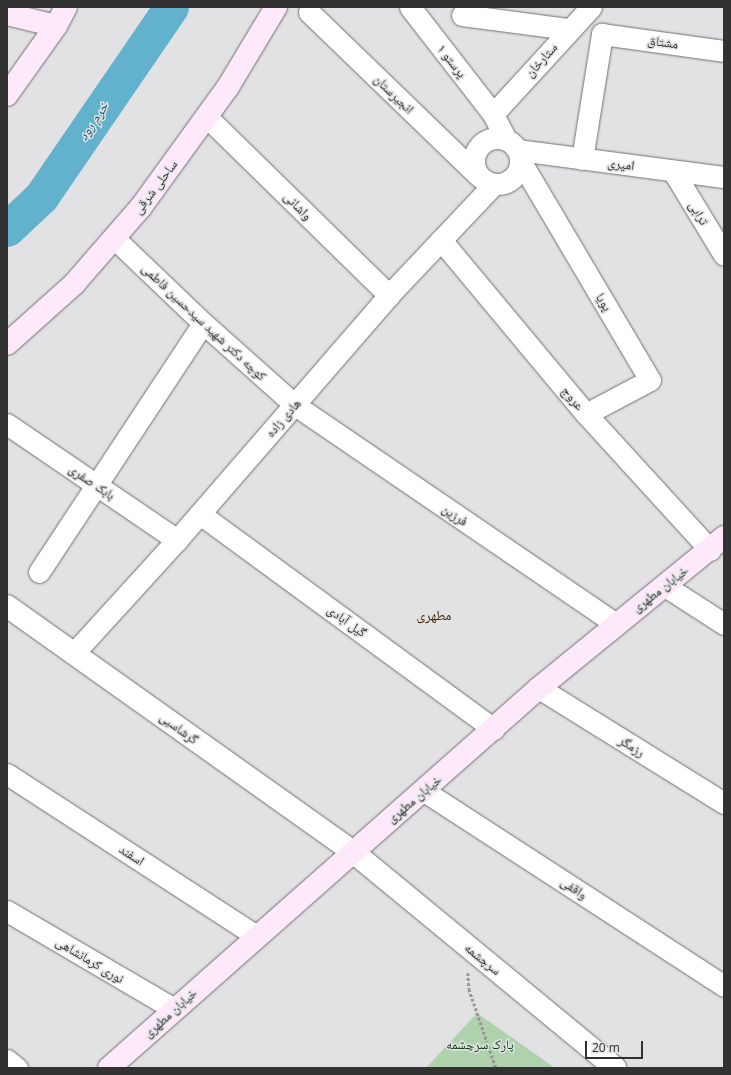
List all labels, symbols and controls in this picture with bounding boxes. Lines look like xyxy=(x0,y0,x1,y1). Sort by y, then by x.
street label: مشتاق xyxy=(647,32,679,52)
street label: ستارخان xyxy=(522,40,560,80)
street label: پرستو ۱ xyxy=(434,41,470,81)
street label: انجیرستان xyxy=(371,71,417,117)
water label: خرم رود xyxy=(74,99,112,143)
street label: امیری xyxy=(607,155,635,173)
street label: ساحلی شرقی xyxy=(130,157,180,217)
street label: واشانی xyxy=(281,189,315,223)
street label: ترابی xyxy=(686,198,712,228)
street label: کوچه دکتر شهید سیدحسین فاطمی xyxy=(139,260,269,384)
street label: پویا xyxy=(593,290,615,314)
street label: عروج xyxy=(559,383,587,413)
street label: هادی زاده xyxy=(262,396,304,440)
street label: بابک صفری xyxy=(66,461,118,503)
street label: فرزین xyxy=(439,501,471,529)
street label: خیابان مطهری xyxy=(629,562,691,616)
street label: گیل آبادی xyxy=(324,602,370,640)
district label: مطهری xyxy=(417,607,451,623)
street label: گرشاسبی xyxy=(157,709,201,747)
street label: رزمگر xyxy=(616,732,648,760)
street label: خیابان مطهری xyxy=(384,772,444,826)
street label: اسفند xyxy=(117,841,147,869)
street label: واقفی xyxy=(558,874,590,902)
street label: نوری کرمانشاهی xyxy=(53,933,127,987)
street label: سرچشمه xyxy=(462,940,504,978)
street label: خیابان مطهری xyxy=(140,985,200,1041)
scale bar xyxy=(587,1033,645,1059)
park label: پارک سرچشمه xyxy=(446,1036,514,1052)
text: 20 m xyxy=(592,1039,620,1056)

